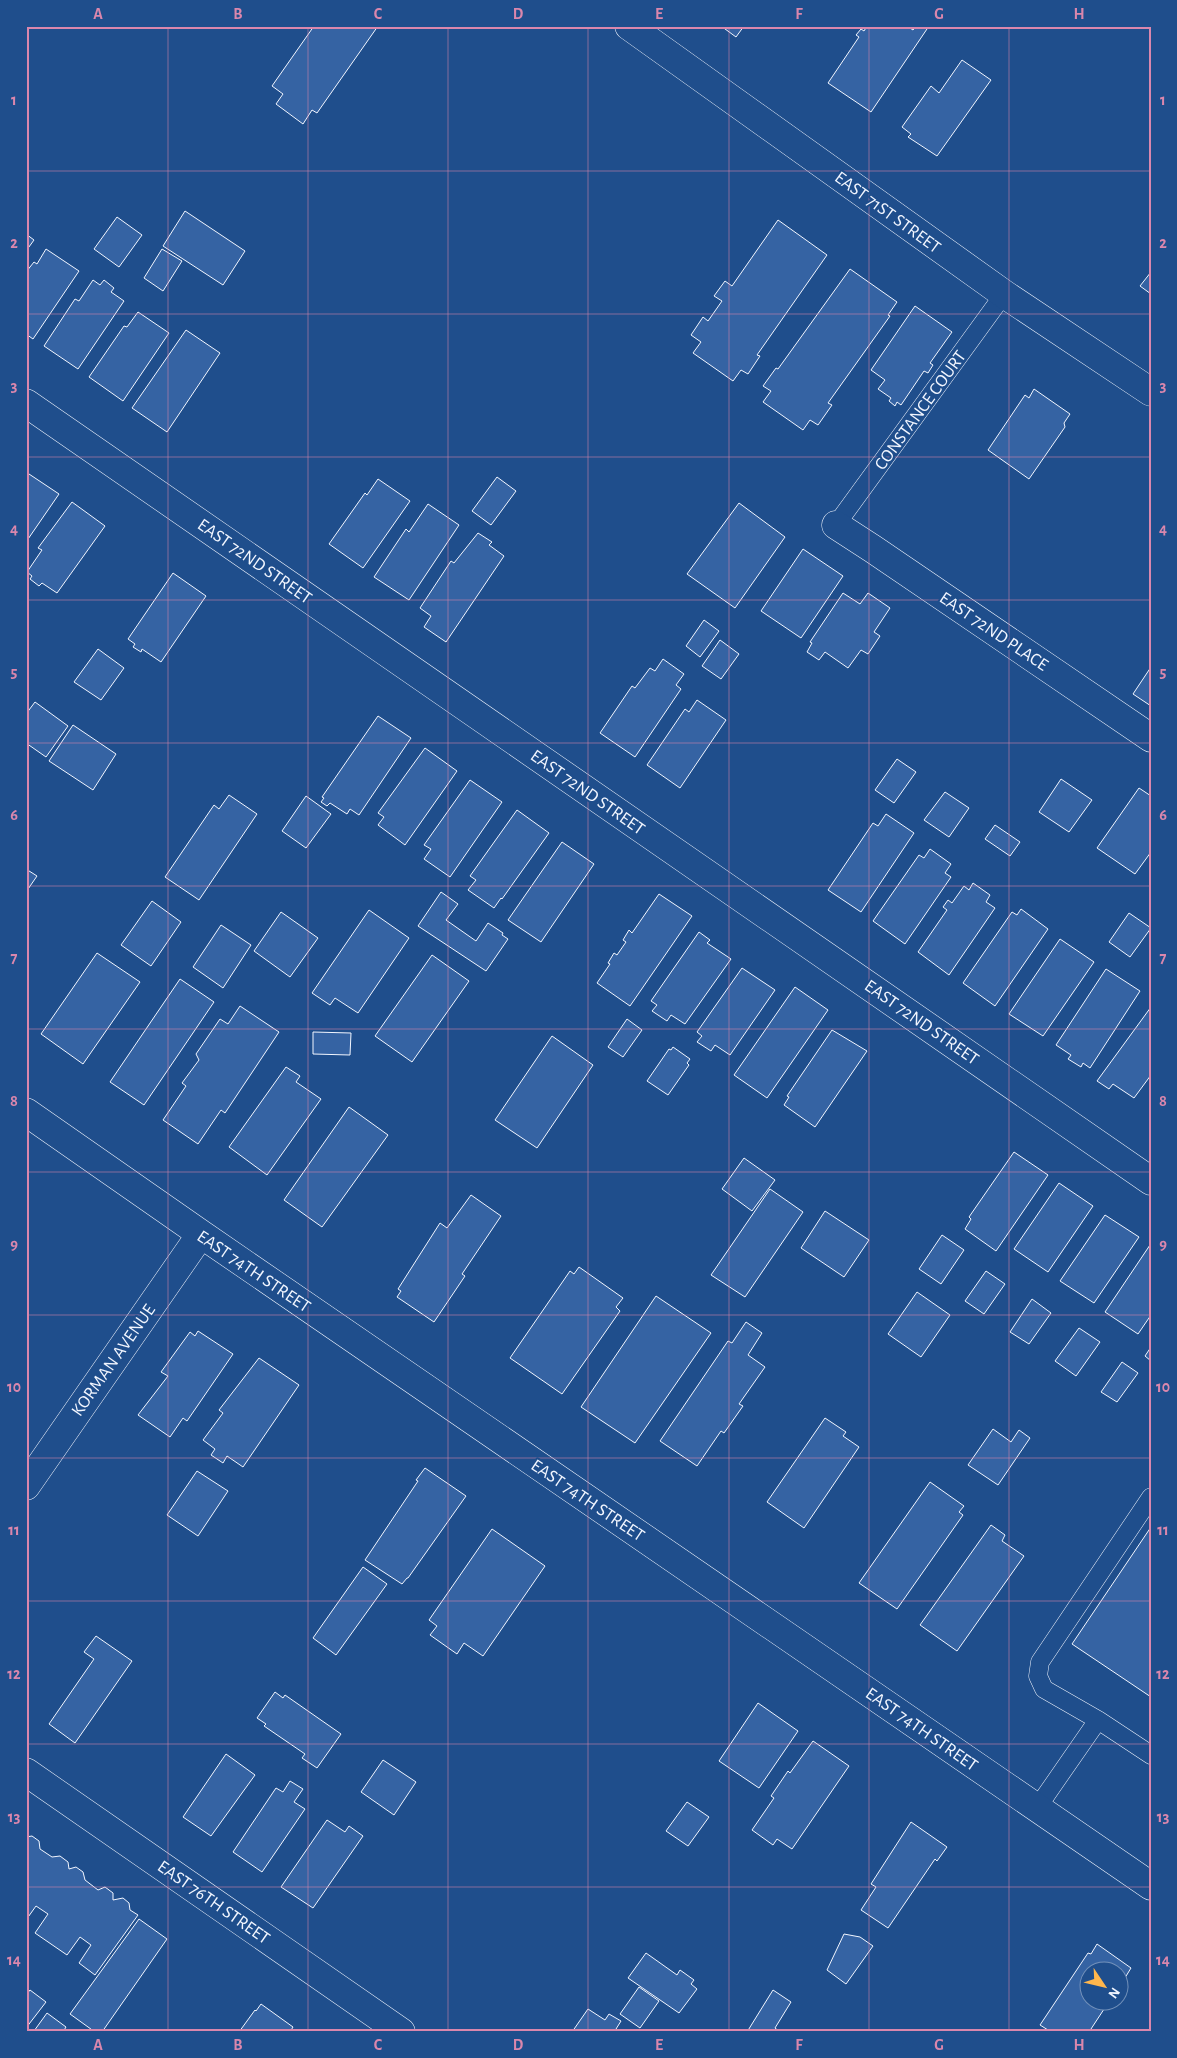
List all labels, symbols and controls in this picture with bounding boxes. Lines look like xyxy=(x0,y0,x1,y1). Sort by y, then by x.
text: A xyxy=(93,6,103,22)
text: B xyxy=(233,6,243,22)
text: C xyxy=(374,6,383,22)
text: D xyxy=(513,6,524,22)
text: E xyxy=(655,6,663,22)
text: F xyxy=(795,6,803,22)
text: G xyxy=(934,6,944,22)
text: H xyxy=(1073,6,1085,22)
text: 1 xyxy=(11,92,17,108)
text: 1 xyxy=(1160,92,1166,108)
street label: EAST 71ST STREET xyxy=(831,169,944,257)
text: 2 xyxy=(10,235,18,251)
text: 2 xyxy=(1159,235,1167,251)
street label: CONSTANCE COURT xyxy=(872,347,970,474)
text: 3 xyxy=(11,378,18,394)
text: 3 xyxy=(1160,378,1167,394)
street label: EAST 72ND STREET xyxy=(194,516,315,608)
text: 4 xyxy=(10,521,18,537)
text: 4 xyxy=(1159,521,1167,537)
street label: EAST 72ND PLACE xyxy=(936,589,1051,675)
text: 5 xyxy=(11,664,18,680)
text: 5 xyxy=(1160,664,1167,680)
street label: EAST 72ND STREET xyxy=(527,747,648,839)
text: 6 xyxy=(10,807,18,823)
text: 6 xyxy=(1159,807,1167,823)
text: 7 xyxy=(11,950,18,966)
text: 7 xyxy=(1160,950,1167,966)
street label: EAST 72ND STREET xyxy=(861,977,982,1069)
text: 8 xyxy=(10,1093,18,1109)
text: 8 xyxy=(1159,1093,1167,1109)
street label: EAST 74TH STREET xyxy=(193,1227,314,1316)
text: 9 xyxy=(10,1236,18,1252)
text: 9 xyxy=(1159,1236,1167,1252)
street label: KORMAN AVENUE xyxy=(69,1301,159,1420)
text: 10 xyxy=(7,1379,21,1395)
text: 10 xyxy=(1156,1379,1170,1395)
street label: EAST 74TH STREET xyxy=(527,1456,648,1545)
text: 11 xyxy=(8,1522,20,1538)
text: 11 xyxy=(1157,1522,1169,1538)
text: 12 xyxy=(7,1666,21,1682)
text: 12 xyxy=(1156,1666,1170,1682)
street label: EAST 74TH STREET xyxy=(862,1684,981,1775)
text: 13 xyxy=(8,1809,20,1825)
text: 13 xyxy=(1157,1809,1169,1825)
street label: EAST 76TH STREET xyxy=(154,1857,273,1948)
text: 14 xyxy=(7,1952,21,1968)
text: 14 xyxy=(1156,1952,1170,1968)
north arrow xyxy=(1080,1960,1130,2010)
text: N xyxy=(1105,1985,1122,2001)
text: A xyxy=(93,2037,103,2053)
text: B xyxy=(233,2037,243,2053)
text: C xyxy=(374,2037,383,2053)
text: D xyxy=(513,2037,524,2053)
text: E xyxy=(655,2037,663,2053)
text: F xyxy=(795,2037,803,2053)
text: G xyxy=(934,2037,944,2053)
text: H xyxy=(1073,2037,1085,2053)

